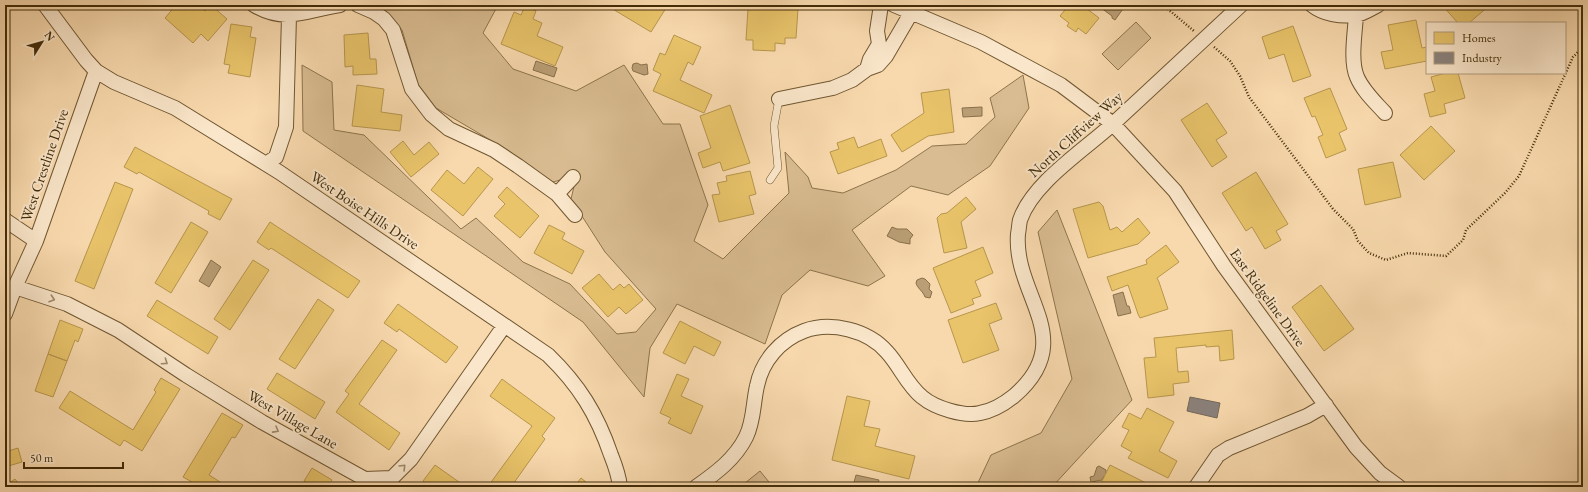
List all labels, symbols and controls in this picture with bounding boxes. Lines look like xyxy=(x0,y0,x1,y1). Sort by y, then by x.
north arrow xyxy=(22,22,62,62)
legend xyxy=(1426,22,1566,74)
text: N xyxy=(42,28,58,44)
text: Homes xyxy=(1462,30,1496,46)
text: Industry xyxy=(1462,50,1502,66)
street label: North Cliffview Way xyxy=(1024,86,1126,181)
street label: West Crestline Drive xyxy=(16,106,72,224)
street label: West Boise Hills Drive xyxy=(307,167,423,254)
street label: East Ridgeline Drive xyxy=(1226,244,1310,350)
one-way arrow xyxy=(48,295,55,303)
one-way arrow xyxy=(161,357,168,364)
street label: West Village Lane xyxy=(244,385,342,453)
one-way arrow xyxy=(272,425,279,432)
scale bar xyxy=(24,444,123,470)
text: 50 m xyxy=(30,450,54,466)
one-way arrow xyxy=(398,464,406,472)

